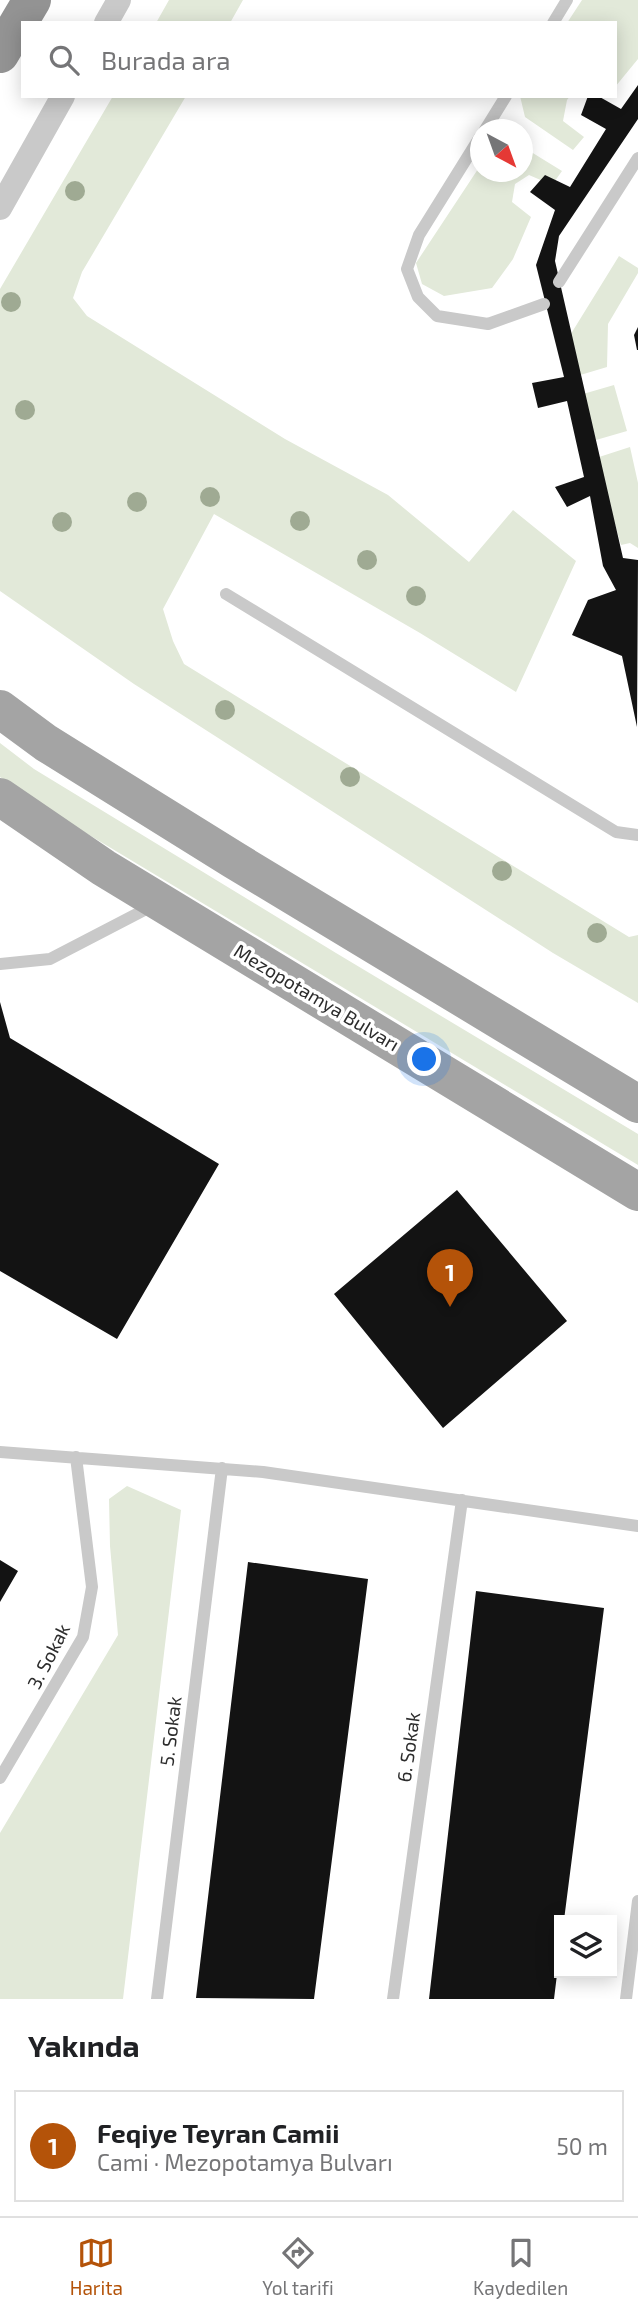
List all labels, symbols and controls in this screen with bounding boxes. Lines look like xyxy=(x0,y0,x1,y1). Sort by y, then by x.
search box xyxy=(21,21,617,98)
icon: search xyxy=(45,41,83,79)
text: Burada ara xyxy=(101,44,231,75)
north arrow xyxy=(470,119,533,182)
street label: Mezopotamya Bulvarı xyxy=(230,939,404,1055)
your location xyxy=(407,1042,441,1076)
pin: 1 xyxy=(427,1249,473,1307)
street label: 3. Sokak xyxy=(22,1619,74,1693)
street label: 5. Sokak xyxy=(154,1695,186,1767)
street label: 6. Sokak xyxy=(392,1710,424,1784)
map controls xyxy=(554,1915,617,1978)
button: layers xyxy=(554,1915,617,1978)
text: Yakında xyxy=(28,2027,140,2063)
text: Feqiye Teyran Camii xyxy=(97,2117,339,2148)
text: 1 xyxy=(48,2132,58,2160)
text: 50 m xyxy=(557,2132,608,2160)
text: Cami · Mezopotamya Bulvarı xyxy=(97,2148,393,2176)
tab: Harita xyxy=(70,2234,123,2299)
tab: Yol tarifi xyxy=(262,2234,334,2299)
tab: Kaydedilen xyxy=(473,2234,568,2299)

